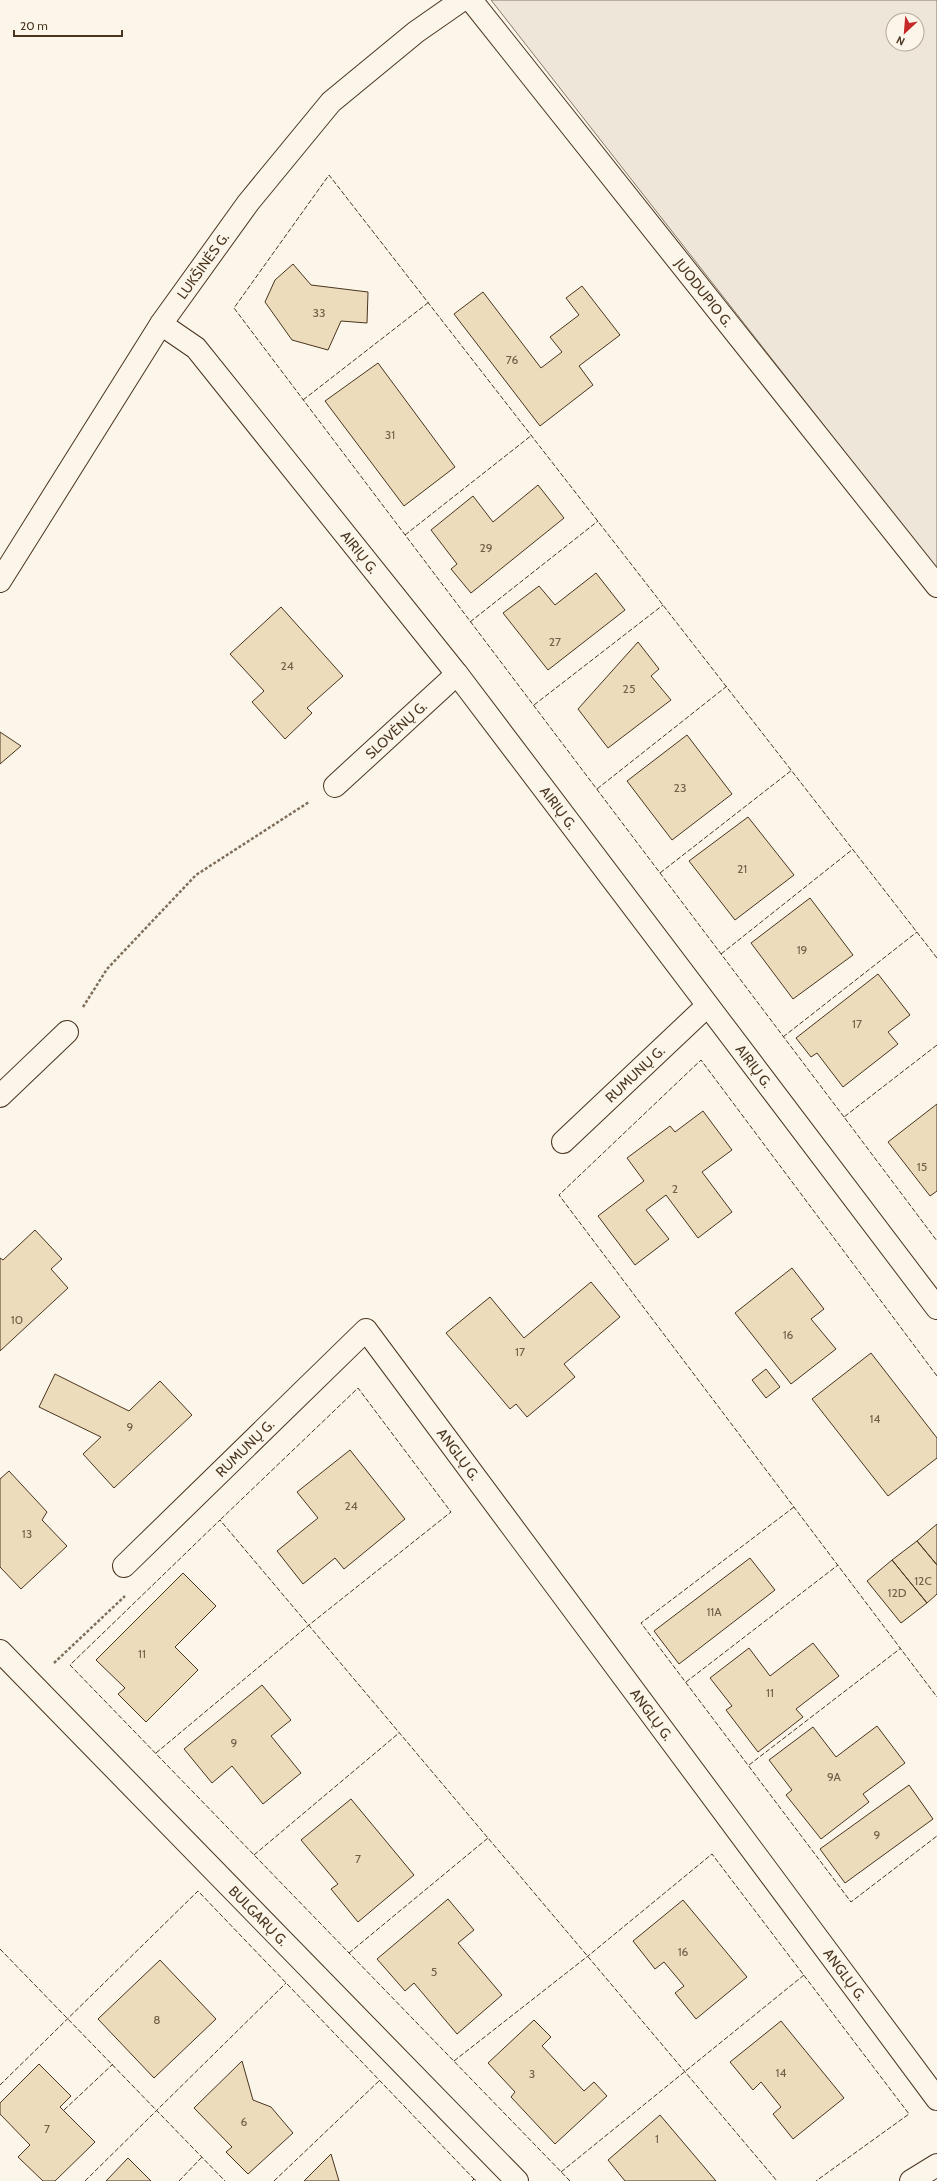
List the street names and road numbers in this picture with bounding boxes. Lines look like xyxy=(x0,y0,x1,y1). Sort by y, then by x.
street label: LUKŠINĖS G. xyxy=(173,229,233,303)
street label: JUODUPIO G. xyxy=(670,254,737,331)
street label: AIRIŲ G. xyxy=(337,527,382,577)
street label: SLOVĖNŲ G. xyxy=(362,697,431,763)
street label: AIRIŲ G. xyxy=(536,783,581,833)
street label: AIRIŲ G. xyxy=(732,1041,776,1092)
street label: RUMUNŲ G. xyxy=(601,1042,669,1106)
street label: RUMUNŲ G. xyxy=(212,1415,278,1481)
street label: ANGLŲ G. xyxy=(433,1425,484,1484)
street label: ANGLŲ G. xyxy=(626,1685,677,1744)
street label: BULGARŲ G. xyxy=(225,1882,292,1950)
street label: ANGLŲ G. xyxy=(819,1945,870,2004)

